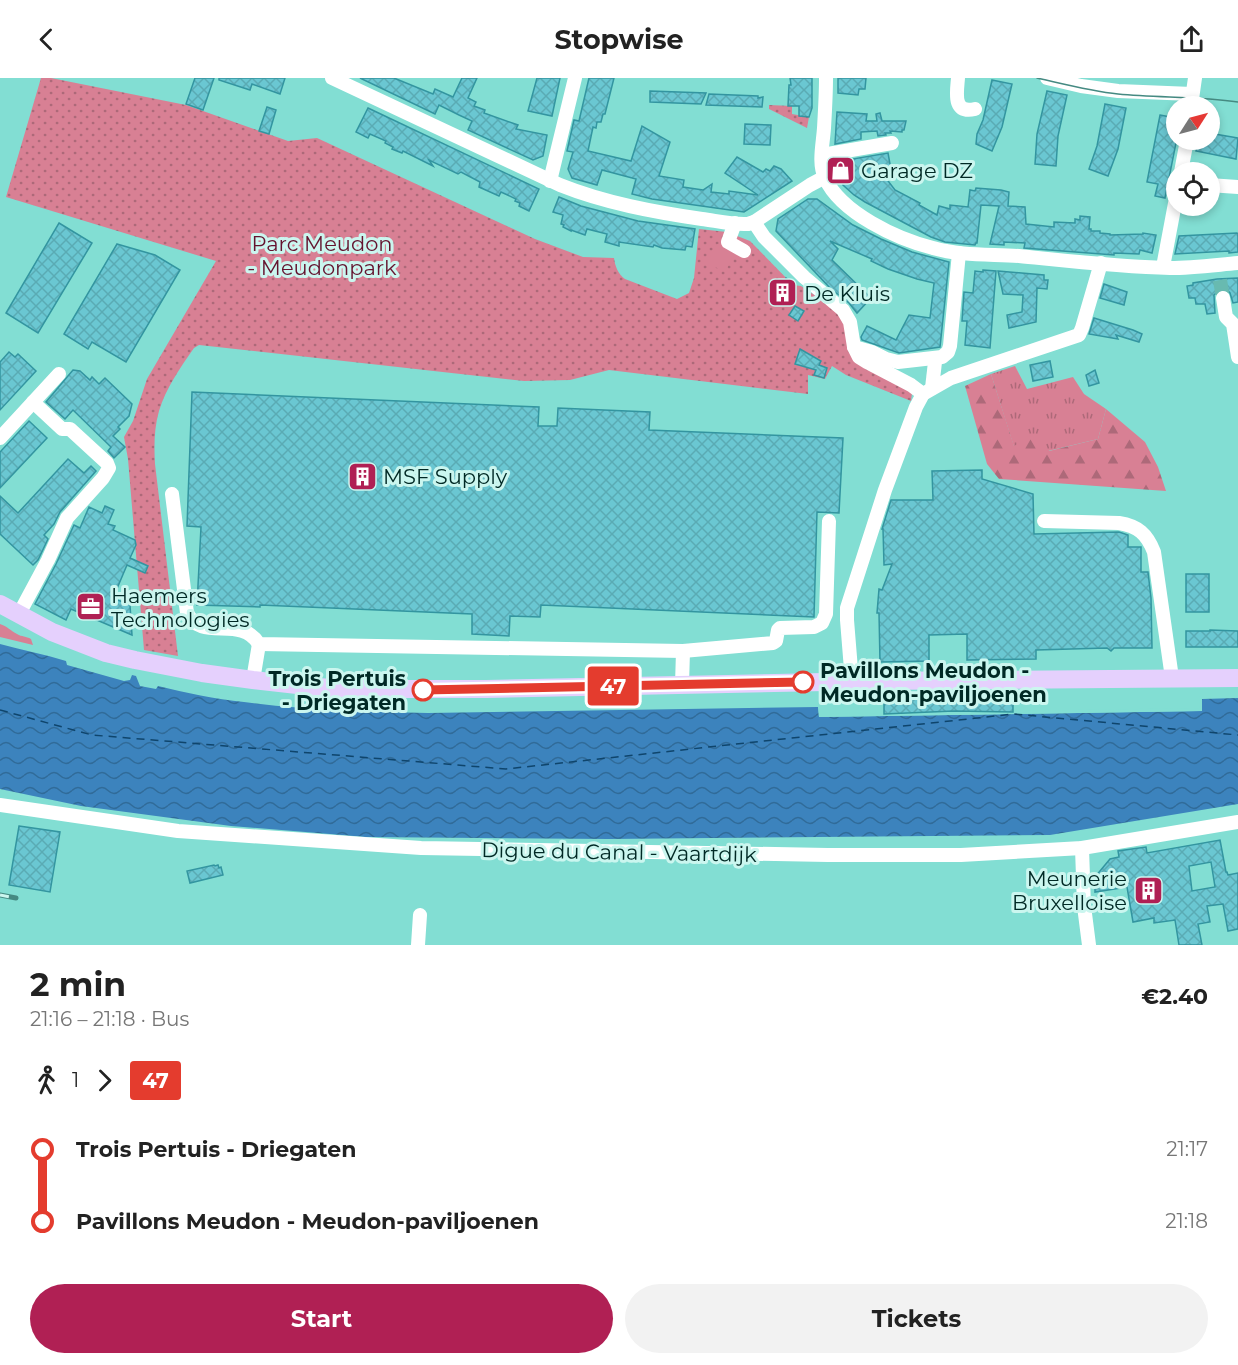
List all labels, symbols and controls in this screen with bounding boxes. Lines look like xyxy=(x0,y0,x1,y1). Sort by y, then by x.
icon: back xyxy=(30,23,63,56)
text: Stopwise xyxy=(554,23,684,56)
icon: share xyxy=(1175,23,1208,56)
north arrow xyxy=(1166,96,1220,150)
map controls xyxy=(1166,96,1220,216)
shop icon: Garage DZ xyxy=(824,154,856,186)
place label: Garage DZ xyxy=(861,158,973,183)
button: locate xyxy=(1166,162,1220,216)
park label: Parc Meudon - Meudonpark xyxy=(247,231,397,280)
building icon: De Kluis xyxy=(767,277,799,309)
place label: De Kluis xyxy=(804,281,890,306)
building icon: MSF Supply xyxy=(346,460,378,492)
place label: MSF Supply xyxy=(383,464,508,489)
place label: Haemers Technologies xyxy=(111,583,250,632)
office icon: Haemers Technologies xyxy=(74,591,106,623)
place label: Pavillons Meudon - Meudon-paviljoenen xyxy=(820,658,1047,707)
place label: Trois Pertuis - Driegaten xyxy=(268,666,406,715)
line badge: 47 xyxy=(586,666,640,706)
marker: Pavillons Meudon - Meudon-paviljoenen xyxy=(792,671,814,693)
text: 47 xyxy=(600,674,626,699)
marker: Trois Pertuis - Driegaten xyxy=(412,679,434,701)
street label: Digue du Canal - Vaartdijk xyxy=(481,837,757,867)
place label: Meunerie Bruxelloise xyxy=(1012,866,1127,915)
building icon: Meunerie Bruxelloise xyxy=(1132,874,1164,906)
text: 2 min xyxy=(30,964,126,1004)
text: €2.40 xyxy=(1141,983,1208,1010)
text: 21:16 – 21:18 · Bus xyxy=(30,1007,189,1031)
icon: walk xyxy=(30,1064,63,1097)
icon: forward xyxy=(88,1064,121,1097)
text: 1 xyxy=(72,1068,79,1092)
text: 47 xyxy=(142,1068,169,1093)
text: Trois Pertuis - Driegaten xyxy=(76,1136,356,1163)
text: 21:17 xyxy=(1166,1137,1208,1161)
text: Pavillons Meudon - Meudon-paviljoenen xyxy=(76,1208,539,1235)
text: 21:18 xyxy=(1165,1209,1208,1233)
button: Start xyxy=(30,1284,613,1353)
button: Tickets xyxy=(625,1284,1208,1353)

